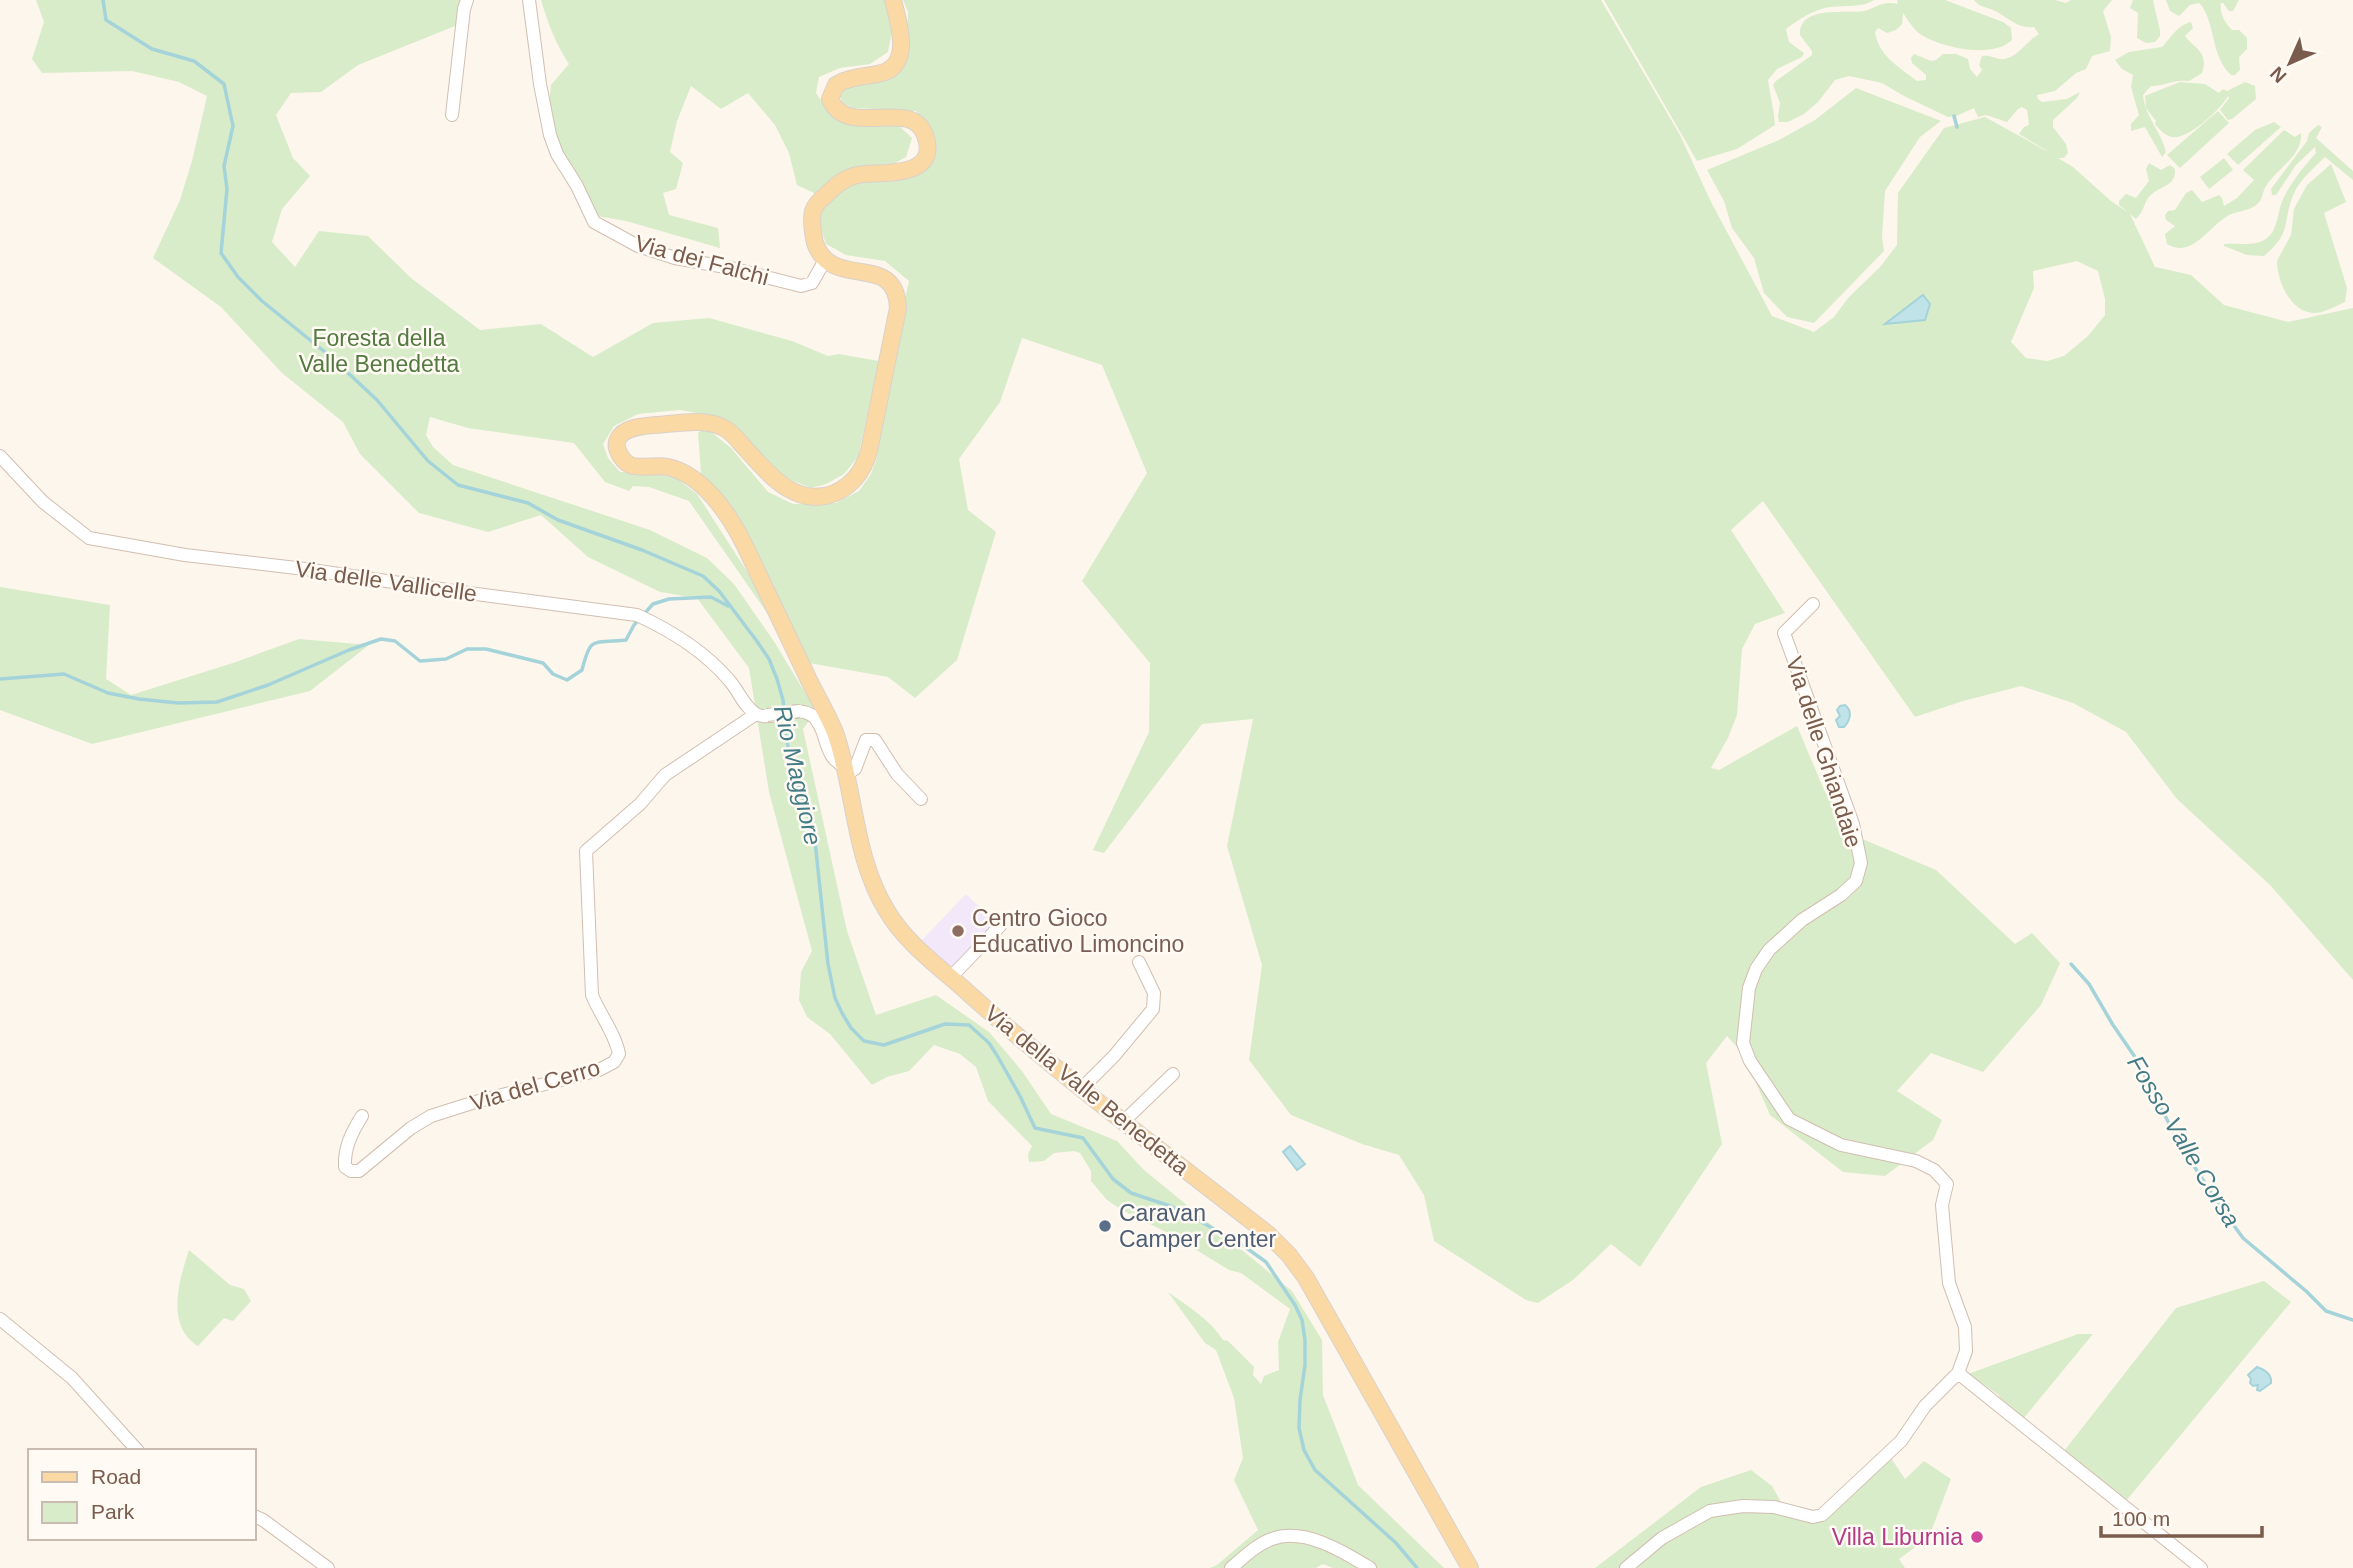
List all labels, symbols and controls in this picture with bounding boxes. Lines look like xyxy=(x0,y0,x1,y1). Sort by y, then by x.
north arrow xyxy=(2255,28,2325,98)
text: N xyxy=(2266,62,2291,87)
street label: Via dei Falchi xyxy=(632,230,772,290)
park label: Foresta della Valle Benedetta xyxy=(299,325,460,377)
street label: Via delle Vallicelle xyxy=(293,555,479,607)
street label: Via delle Ghiandaie xyxy=(1781,653,1867,851)
water label: Rio Maggiore xyxy=(769,702,827,848)
place label: Centro Gioco Educativo Limoncino xyxy=(972,905,1184,957)
marker: Centro Gioco Educativo Limoncino xyxy=(950,923,966,939)
street label: Via della Valle Benedetta xyxy=(980,1000,1194,1180)
water label: Fosso Valle Corsa xyxy=(2122,1050,2246,1232)
street label: Via del Cerro xyxy=(467,1054,603,1116)
place label: Caravan Camper Center xyxy=(1119,1200,1277,1252)
marker: Caravan Camper Center xyxy=(1097,1218,1113,1234)
legend xyxy=(28,1449,256,1540)
text: Road xyxy=(91,1465,141,1488)
scale bar xyxy=(2101,1494,2262,1538)
text: Park xyxy=(91,1500,135,1523)
text: 100 m xyxy=(2112,1507,2170,1530)
place label: Villa Liburnia xyxy=(1832,1524,1963,1550)
marker: Villa Liburnia xyxy=(1969,1529,1985,1545)

